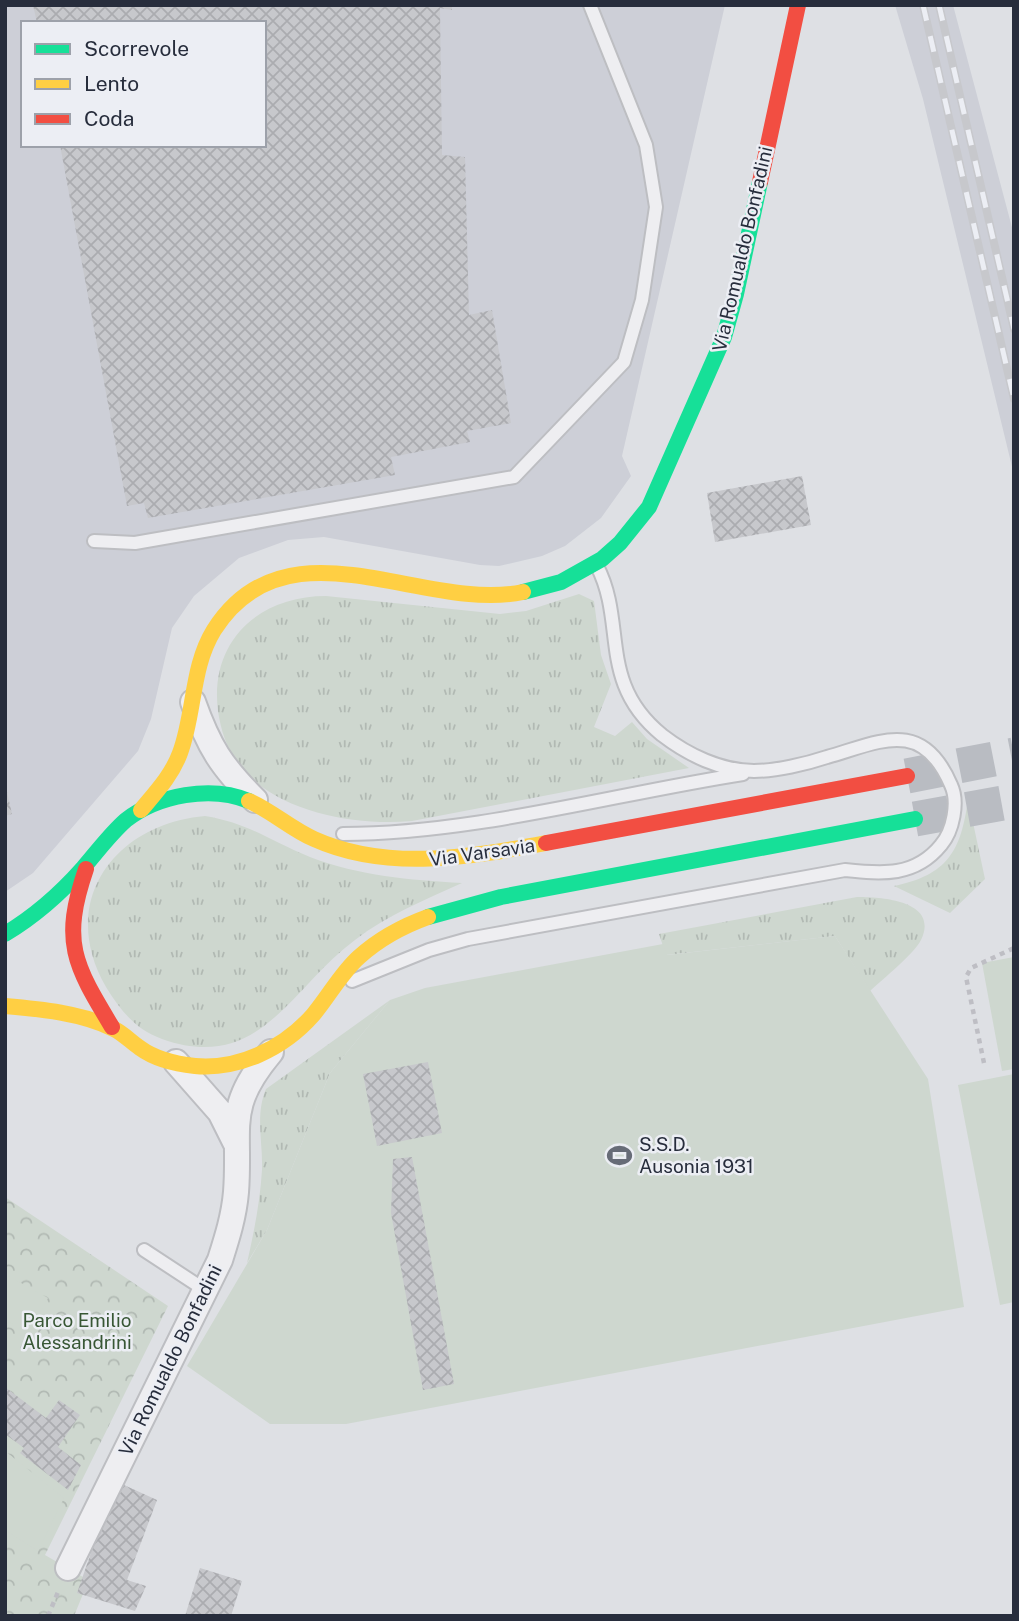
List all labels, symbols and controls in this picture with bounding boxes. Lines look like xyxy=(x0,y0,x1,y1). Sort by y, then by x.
legend xyxy=(21,21,266,147)
text: Scorrevole xyxy=(84,36,189,61)
text: Lento xyxy=(84,71,139,96)
text: Coda xyxy=(84,106,134,131)
street label: Via Romualdo Bonfadini xyxy=(708,144,776,354)
street label: Via Varsavia xyxy=(428,834,536,870)
place label: S.S.D. Ausonia 1931 xyxy=(639,1133,754,1177)
sports icon: S.S.D. Ausonia 1931 xyxy=(605,1141,633,1169)
street label: Via Romualdo Bonfadini xyxy=(114,1261,226,1459)
park label: Parco Emilio Alessandrini xyxy=(22,1309,132,1353)

